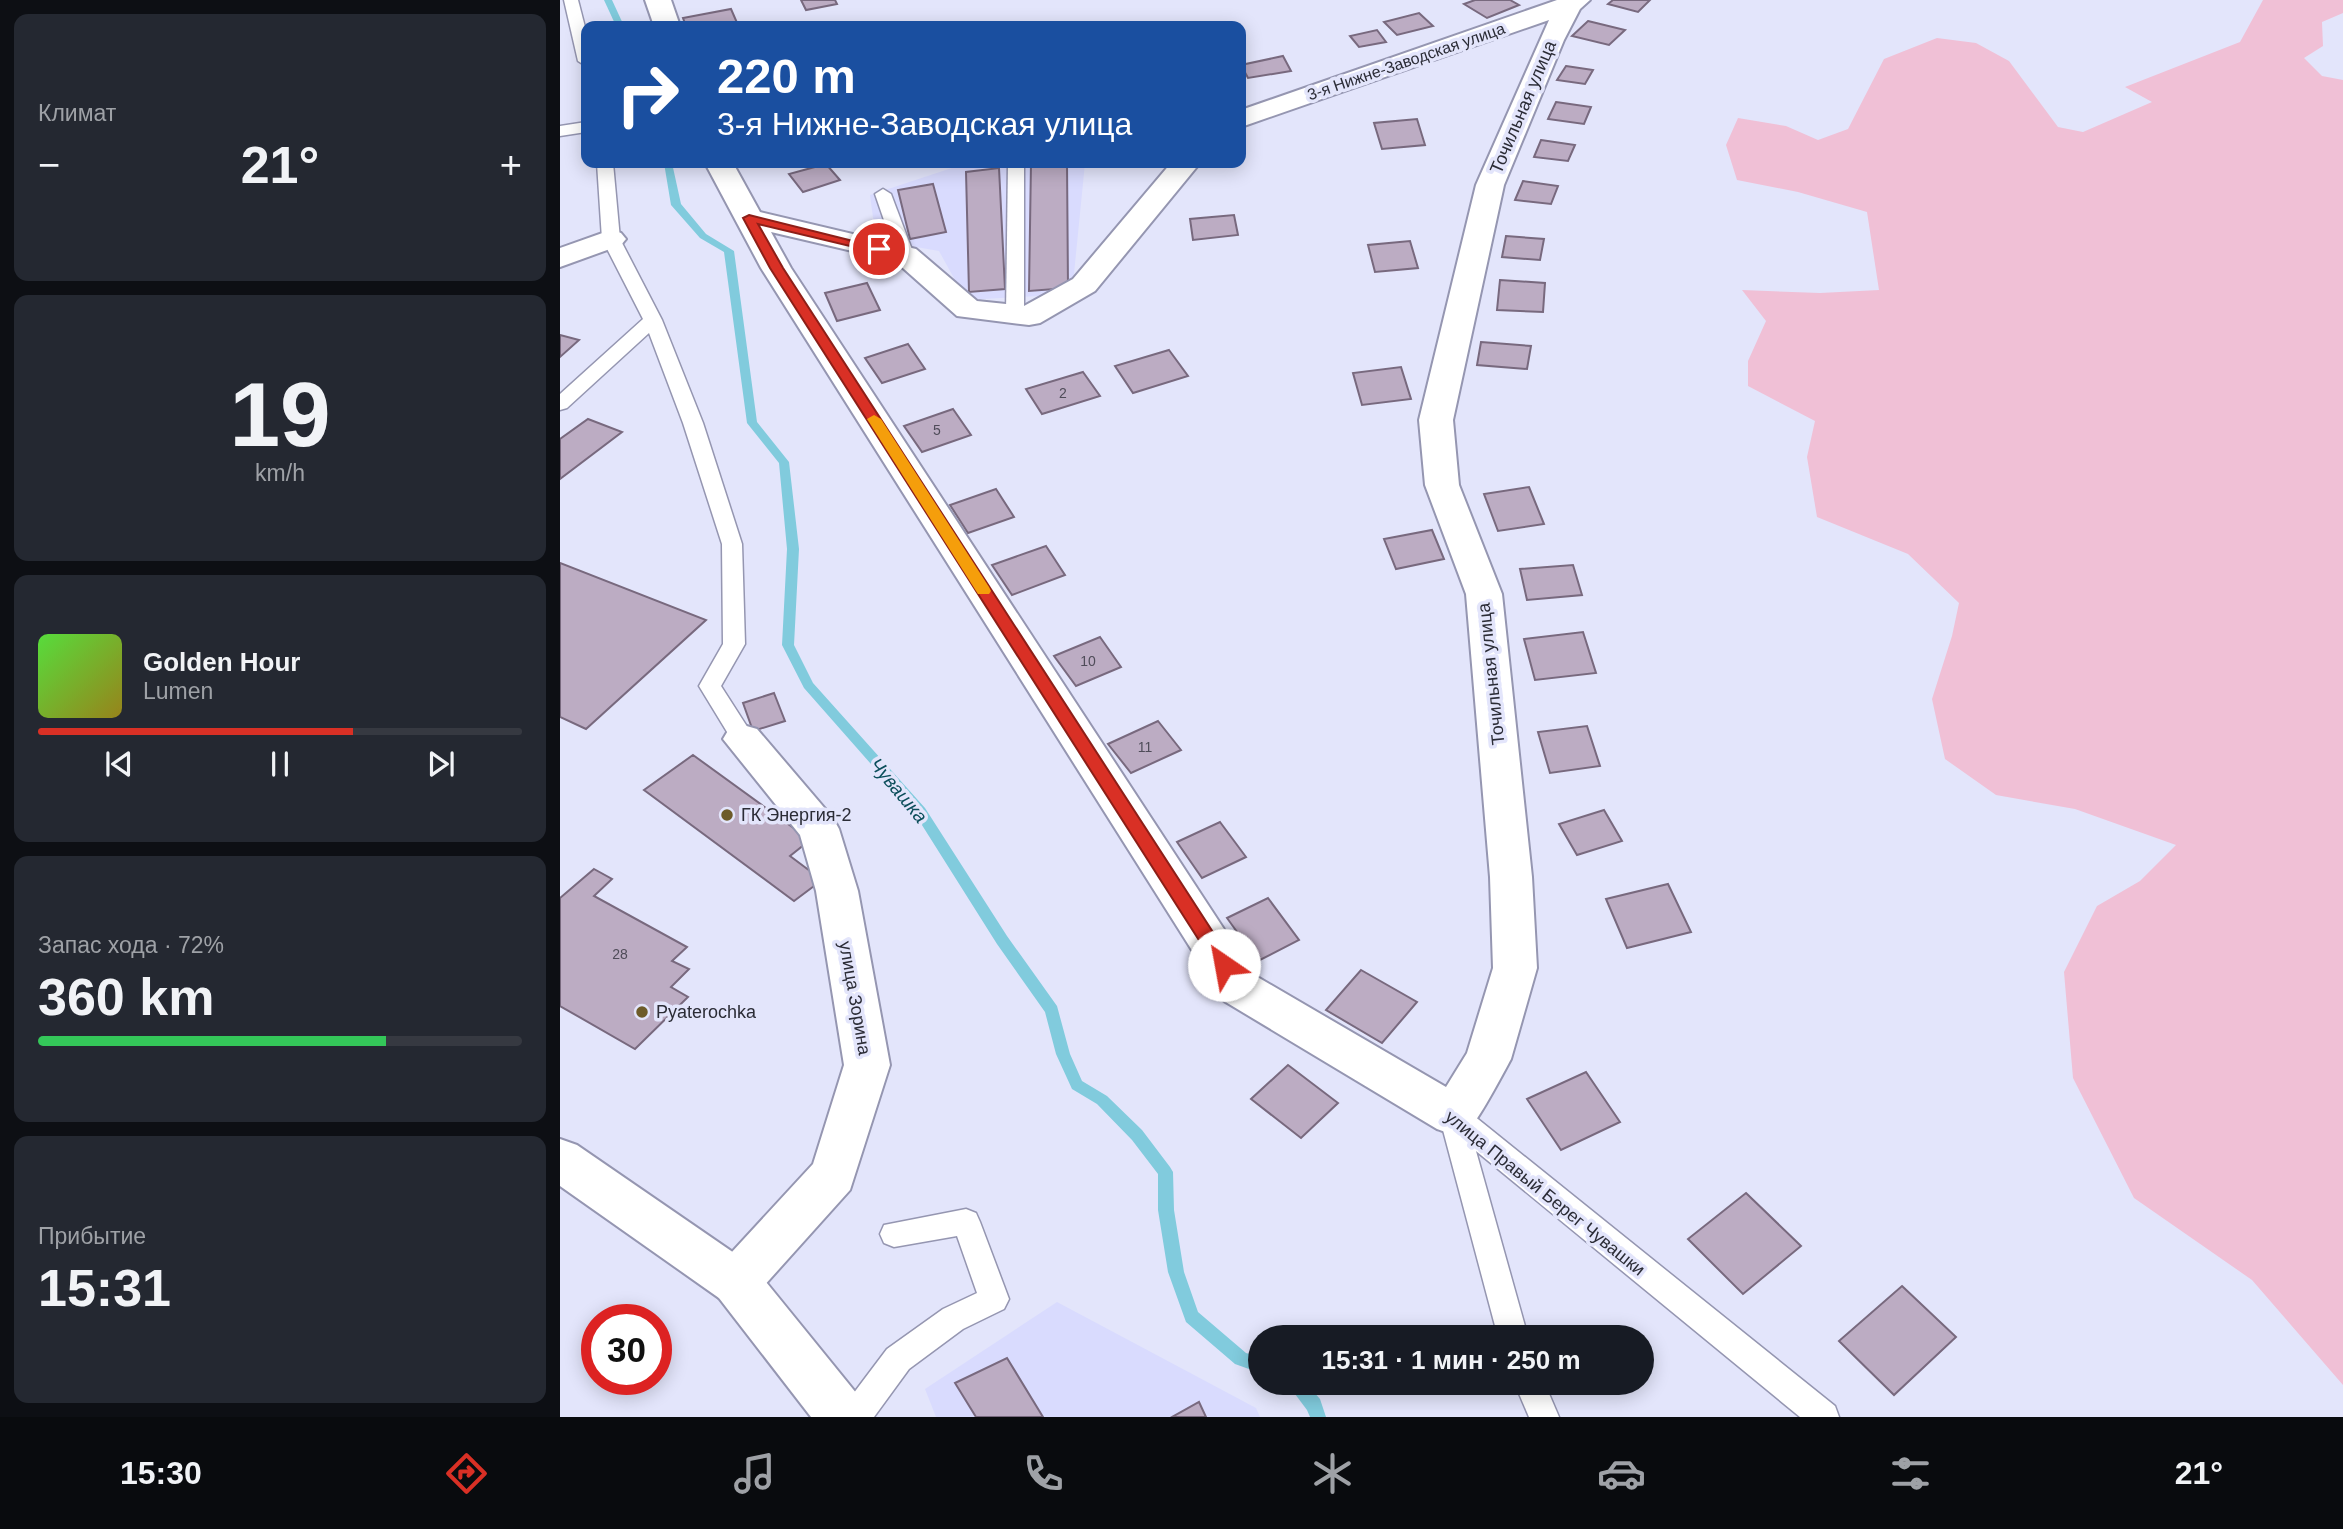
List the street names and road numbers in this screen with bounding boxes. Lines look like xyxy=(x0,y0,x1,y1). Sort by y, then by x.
street label: 3-я Нижне-Заводская улица xyxy=(1305,20,1507,103)
street label: Точильная улица xyxy=(1486,37,1560,177)
street label: Точильная улица xyxy=(1473,601,1508,746)
street label: улица Зорина xyxy=(835,939,875,1058)
street label: улица Правый Берег Чувашки xyxy=(1441,1106,1649,1280)

